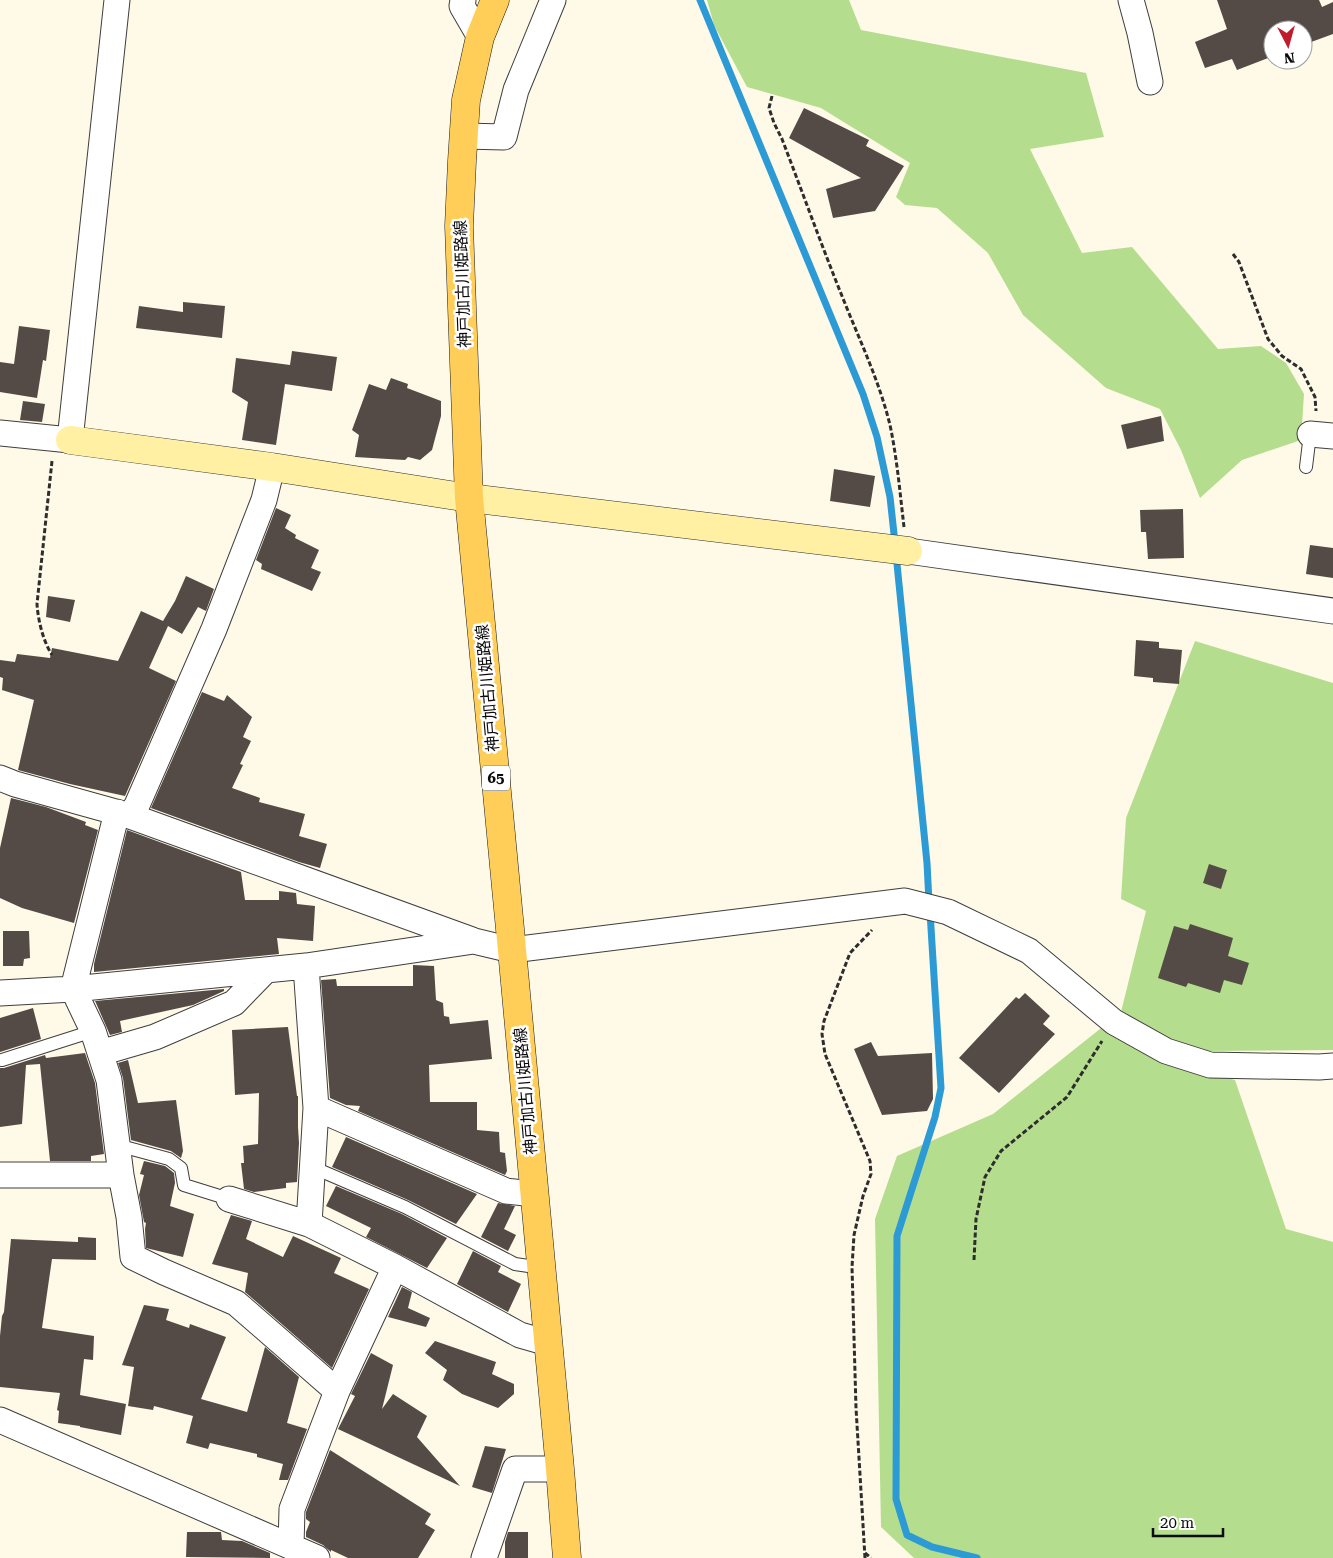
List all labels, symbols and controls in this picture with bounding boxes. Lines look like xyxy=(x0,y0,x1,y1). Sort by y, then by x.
north arrow xyxy=(1263,20,1313,70)
text: N xyxy=(1283,49,1296,66)
street label: 神戸加古川姫路線 xyxy=(451,220,474,348)
street label: 神戸加古川姫路線 xyxy=(472,623,503,753)
road number: 65 xyxy=(482,766,510,790)
street label: 神戸加古川姫路線 xyxy=(510,1026,541,1156)
scale bar xyxy=(1153,1506,1223,1538)
text: 20 m xyxy=(1160,1514,1195,1532)

